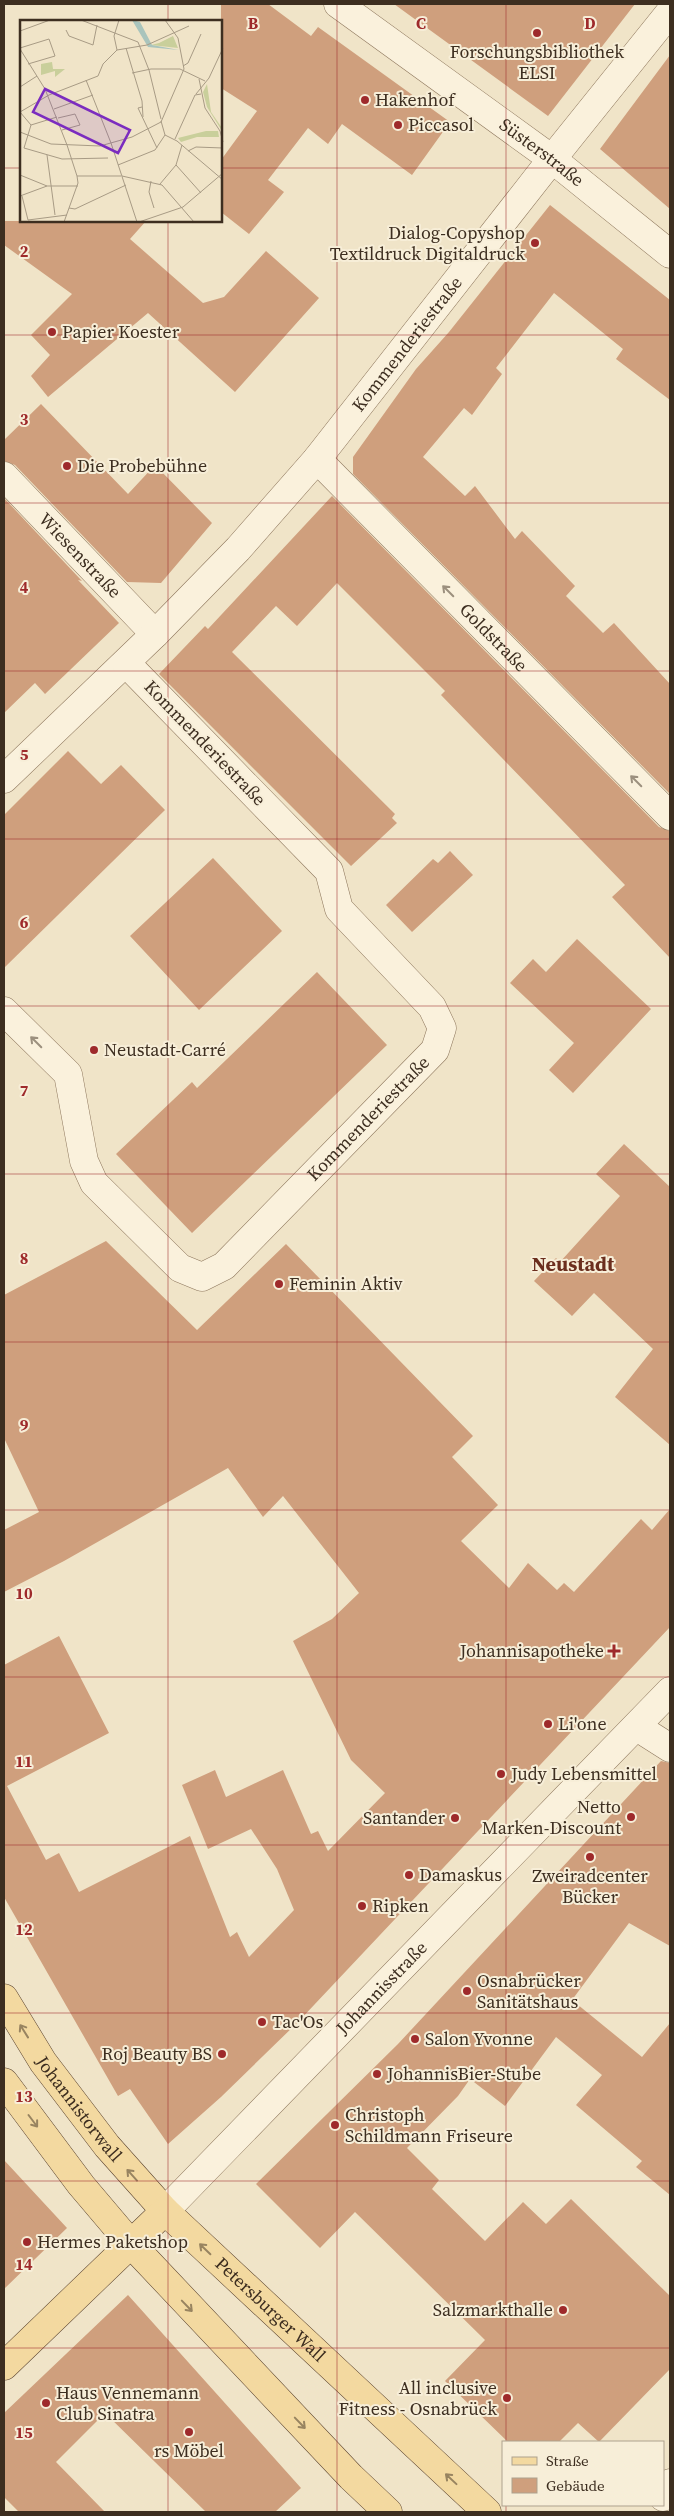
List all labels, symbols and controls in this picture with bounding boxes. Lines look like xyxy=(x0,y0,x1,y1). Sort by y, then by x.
text: B xyxy=(248,12,259,34)
text: C xyxy=(416,12,426,34)
text: D xyxy=(584,12,596,34)
inset map xyxy=(20,20,222,222)
marker: Forschungsbibliothek ELSI xyxy=(531,27,543,39)
place label: Forschungsbibliothek ELSI xyxy=(450,39,624,85)
place label: Hakenhof xyxy=(375,87,456,112)
marker: Hakenhof xyxy=(359,94,371,106)
place label: Piccasol xyxy=(408,112,474,137)
street label: Süsterstraße xyxy=(495,112,590,192)
marker: Piccasol xyxy=(392,119,404,131)
place label: Dialog-Copyshop Textildruck Digitaldruck xyxy=(330,220,525,266)
marker: Dialog-Copyshop Textildruck Digitaldruck xyxy=(529,237,541,249)
text: 2 xyxy=(20,240,29,262)
street label: Kommenderiestraße xyxy=(346,271,468,417)
place label: Papier Koester xyxy=(62,319,180,344)
marker: Papier Koester xyxy=(46,326,58,338)
text: 3 xyxy=(20,408,29,430)
place label: Die Probebühne xyxy=(77,453,207,478)
marker: Die Probebühne xyxy=(61,460,73,472)
street label: Wiesenstraße xyxy=(33,507,127,603)
text: 4 xyxy=(20,576,29,598)
one-way arrow xyxy=(442,585,454,597)
street label: Goldstraße xyxy=(454,597,534,677)
street label: Kommenderiestraße xyxy=(139,674,272,811)
text: 5 xyxy=(20,743,29,765)
one-way arrow xyxy=(630,775,642,787)
text: 6 xyxy=(20,911,29,933)
one-way arrow xyxy=(30,1036,42,1048)
place label: Neustadt-Carré xyxy=(104,1037,226,1062)
marker: Neustadt-Carré xyxy=(88,1044,100,1056)
street label: Kommenderiestraße xyxy=(301,1050,435,1186)
text: 7 xyxy=(20,1079,29,1101)
text: 8 xyxy=(20,1247,28,1269)
district label: Neustadt xyxy=(532,1250,615,1278)
place label: Feminin Aktiv xyxy=(289,1271,403,1296)
marker: Feminin Aktiv xyxy=(273,1278,285,1290)
text: 9 xyxy=(20,1414,29,1436)
text: 10 xyxy=(15,1582,33,1604)
place label: Johannisapotheke xyxy=(459,1638,604,1663)
marker: Johannisapotheke xyxy=(608,1645,620,1657)
place label: Li'one xyxy=(558,1711,607,1736)
marker: Li'one xyxy=(542,1718,554,1730)
text: 11 xyxy=(15,1750,33,1772)
place label: Judy Lebensmittel xyxy=(510,1761,657,1786)
marker: Judy Lebensmittel xyxy=(495,1768,507,1780)
place label: Netto Marken-Discount xyxy=(482,1794,621,1840)
place label: Santander xyxy=(363,1805,445,1830)
marker: Netto Marken-Discount xyxy=(625,1811,637,1823)
marker: Santander xyxy=(449,1812,461,1824)
marker: Zweiradcenter Bücker xyxy=(584,1851,596,1863)
place label: Damaskus xyxy=(419,1862,502,1887)
place label: Zweiradcenter Bücker xyxy=(532,1863,648,1909)
marker: Damaskus xyxy=(403,1869,415,1881)
place label: Ripken xyxy=(372,1893,429,1918)
marker: Ripken xyxy=(356,1900,368,1912)
text: 12 xyxy=(15,1918,33,1940)
street label: Johannisstraße xyxy=(329,1935,432,2040)
place label: Osnabrücker Sanitätshaus xyxy=(477,1968,581,2014)
marker: Osnabrücker Sanitätshaus xyxy=(461,1985,473,1997)
place label: Tac'Os xyxy=(272,2009,324,2034)
marker: Tac'Os xyxy=(256,2016,268,2028)
one-way arrow xyxy=(19,2024,30,2038)
place label: Salon Yvonne xyxy=(425,2026,533,2051)
marker: Salon Yvonne xyxy=(409,2033,421,2045)
place label: Roj Beauty BS xyxy=(102,2041,212,2066)
marker: Roj Beauty BS xyxy=(216,2048,228,2060)
street label: Johannistorwall xyxy=(30,2050,128,2167)
place label: JohannisBier-Stube xyxy=(386,2061,541,2086)
marker: JohannisBier-Stube xyxy=(371,2068,383,2080)
text: 13 xyxy=(15,2085,33,2107)
place label: Christoph Schildmann Friseure xyxy=(345,2102,513,2148)
one-way arrow xyxy=(27,2114,38,2127)
marker: Christoph Schildmann Friseure xyxy=(329,2119,341,2131)
one-way arrow xyxy=(126,2168,138,2181)
place label: Hermes Paketshop xyxy=(37,2229,188,2254)
marker: Hermes Paketshop xyxy=(21,2236,33,2248)
one-way arrow xyxy=(198,2243,211,2255)
street label: Petersburger Wall xyxy=(210,2251,332,2367)
text: 14 xyxy=(15,2253,33,2275)
place label: Salzmarkthalle xyxy=(433,2297,553,2322)
one-way arrow xyxy=(181,2300,193,2312)
marker: Salzmarkthalle xyxy=(557,2304,569,2316)
place label: All inclusive Fitness - Osnabrück xyxy=(338,2375,497,2421)
place label: Haus Vennemann Club Sinatra xyxy=(56,2380,199,2426)
marker: All inclusive Fitness - Osnabrück xyxy=(501,2392,513,2404)
marker: Haus Vennemann Club Sinatra xyxy=(40,2397,52,2409)
one-way arrow xyxy=(294,2417,306,2430)
text: 15 xyxy=(15,2421,33,2443)
marker: rs Möbel xyxy=(183,2426,195,2438)
place label: rs Möbel xyxy=(154,2438,224,2463)
legend xyxy=(502,2441,664,2506)
text: Straße xyxy=(546,2450,589,2471)
one-way arrow xyxy=(445,2473,458,2485)
text: Gebäude xyxy=(546,2475,605,2496)

